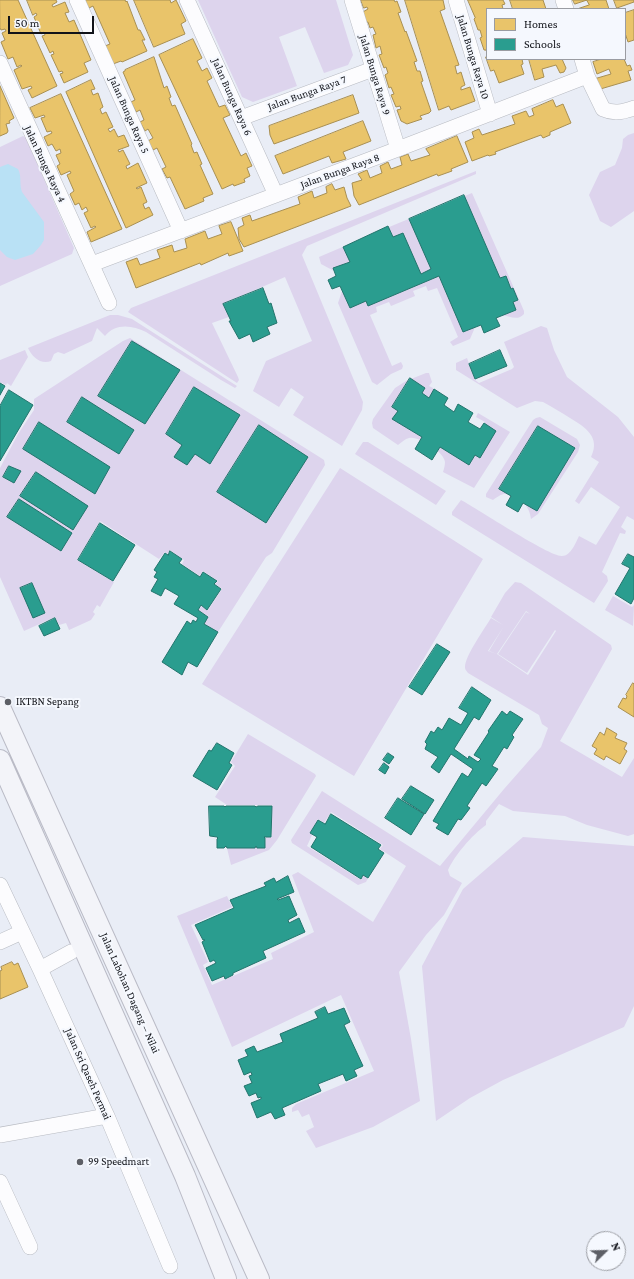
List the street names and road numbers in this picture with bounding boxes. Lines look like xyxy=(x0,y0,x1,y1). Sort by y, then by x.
street label: Jalan Bunga Raya 10 xyxy=(454,13,492,101)
street label: Jalan Bunga Raya 9 xyxy=(357,33,393,117)
street label: Jalan Bunga Raya 6 xyxy=(209,56,255,138)
street label: Jalan Bunga Raya 7 xyxy=(266,73,348,113)
street label: Jalan Bunga Raya 5 xyxy=(106,74,152,156)
street label: Jalan Bunga Raya 4 xyxy=(21,123,69,205)
street label: Jalan Bunga Raya 8 xyxy=(298,151,382,191)
street label: Jalan Labohan Dagang ‒ Nilai xyxy=(97,931,163,1055)
street label: Jalan Sri Qaseh Permai xyxy=(62,1026,114,1122)

